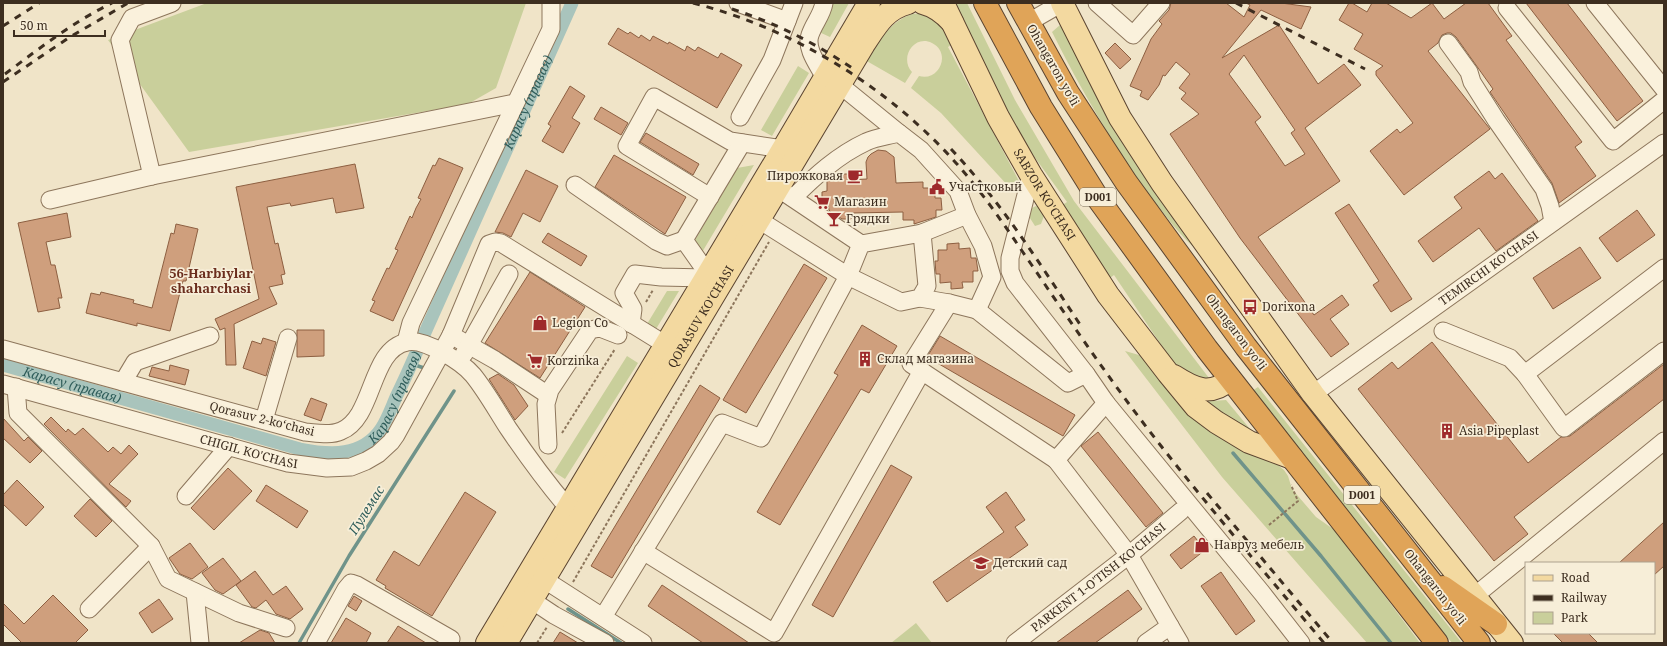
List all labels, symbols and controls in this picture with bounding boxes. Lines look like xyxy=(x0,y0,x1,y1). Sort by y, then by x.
scale bar xyxy=(14,12,105,38)
text: 50 m xyxy=(20,17,48,34)
street label: Ohangaron yoʻli xyxy=(1023,21,1084,109)
water label: Карасу (правая) xyxy=(498,52,557,153)
street label: SABZOR KO'CHASI xyxy=(1010,145,1080,244)
place label: Пирожковая xyxy=(767,167,843,184)
cafe icon: Пирожковая xyxy=(846,167,864,185)
public building icon: Участковый xyxy=(928,178,946,196)
place label: Участковый xyxy=(949,178,1022,195)
road number: D001 xyxy=(1080,188,1116,206)
supermarket icon: Магазин xyxy=(813,193,831,211)
place label: Магазин xyxy=(834,193,887,210)
bar icon: Грядки xyxy=(825,210,843,228)
place label: Грядки xyxy=(846,210,890,227)
street label: TEMIRCHI KO'CHASI xyxy=(1435,227,1542,309)
street label: QORASUV KO'CHASI xyxy=(663,262,738,371)
district label: 56-Harbiylar shaharchasi xyxy=(169,264,253,297)
street label: Ohangaron yoʻli xyxy=(1202,290,1271,374)
bus stop icon: Dorixona xyxy=(1241,298,1259,316)
place label: Dorixona xyxy=(1262,298,1316,315)
shop icon: Legion Co xyxy=(531,314,549,332)
place label: Legion Co xyxy=(552,314,608,331)
water label: Карасу (правая) xyxy=(363,348,425,448)
building icon: Склад магазина xyxy=(856,350,874,368)
place label: Склад магазина xyxy=(877,350,974,367)
supermarket icon: Korzinka xyxy=(526,352,544,370)
place label: Korzinka xyxy=(547,352,599,369)
water label: Карасу (правая) xyxy=(20,362,124,407)
street label: Qorasuv 2-koʻchasi xyxy=(208,397,317,440)
building icon: Asia Pipeplast xyxy=(1438,422,1456,440)
place label: Asia Pipeplast xyxy=(1459,422,1539,439)
street label: CHIGIL KO'CHASI xyxy=(198,430,299,472)
water label: Пулемас xyxy=(343,481,388,539)
road number: D001 xyxy=(1344,486,1380,504)
street label: PARKENT 1-O'TISH KO'CHASI xyxy=(1027,519,1169,636)
shop icon: Навруз мебель xyxy=(1193,536,1211,554)
place label: Навруз мебель xyxy=(1214,536,1304,553)
street label: Ohangaron yoʻli xyxy=(1400,545,1470,628)
school or university icon: Детский сад xyxy=(972,554,990,572)
place label: Детский сад xyxy=(993,554,1067,571)
legend xyxy=(1525,562,1655,634)
text: Road xyxy=(1561,569,1591,586)
text: Railway xyxy=(1561,589,1607,606)
text: Park xyxy=(1561,609,1589,626)

